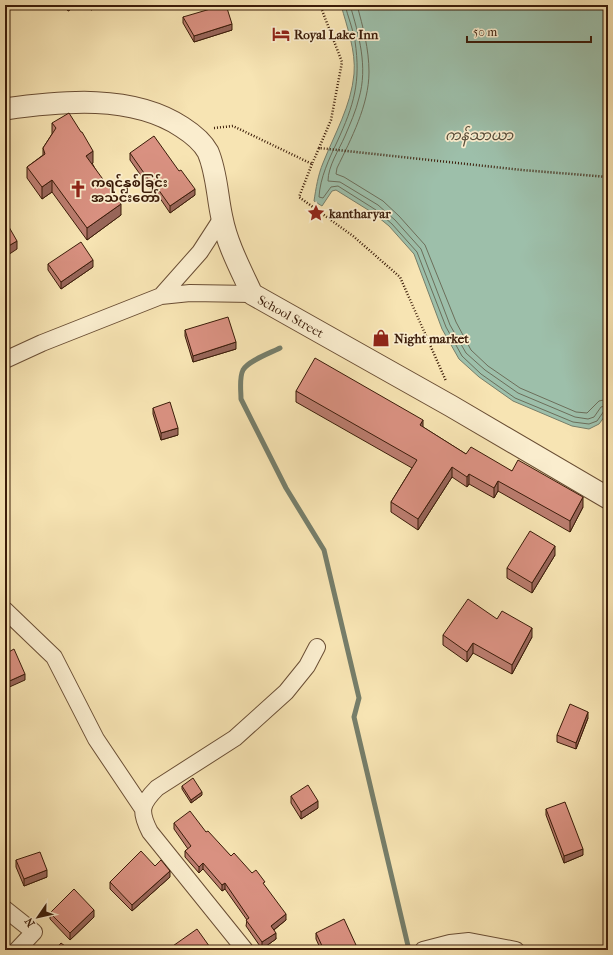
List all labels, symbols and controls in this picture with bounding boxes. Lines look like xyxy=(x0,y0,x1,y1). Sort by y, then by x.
scale bar xyxy=(467,18,591,44)
hotel icon: Royal Lake Inn xyxy=(271,24,291,44)
text: 50 m xyxy=(473,25,497,39)
place label: Royal Lake Inn xyxy=(294,27,379,43)
water label: ကန်သာယာ xyxy=(445,125,514,147)
place label: ကရင်နှစ်ခြင်း အသင်းတော် xyxy=(91,173,168,205)
church icon: ကရင်နှစ်ခြင်း အသင်းတော် xyxy=(68,179,88,199)
place icon: kantharyar xyxy=(306,203,326,223)
place label: kantharyar xyxy=(328,206,391,222)
street label: School Street xyxy=(255,292,327,341)
shop icon: Night market xyxy=(371,328,391,348)
place label: Night market xyxy=(394,331,469,347)
north arrow xyxy=(18,897,58,937)
text: N xyxy=(22,915,38,929)

